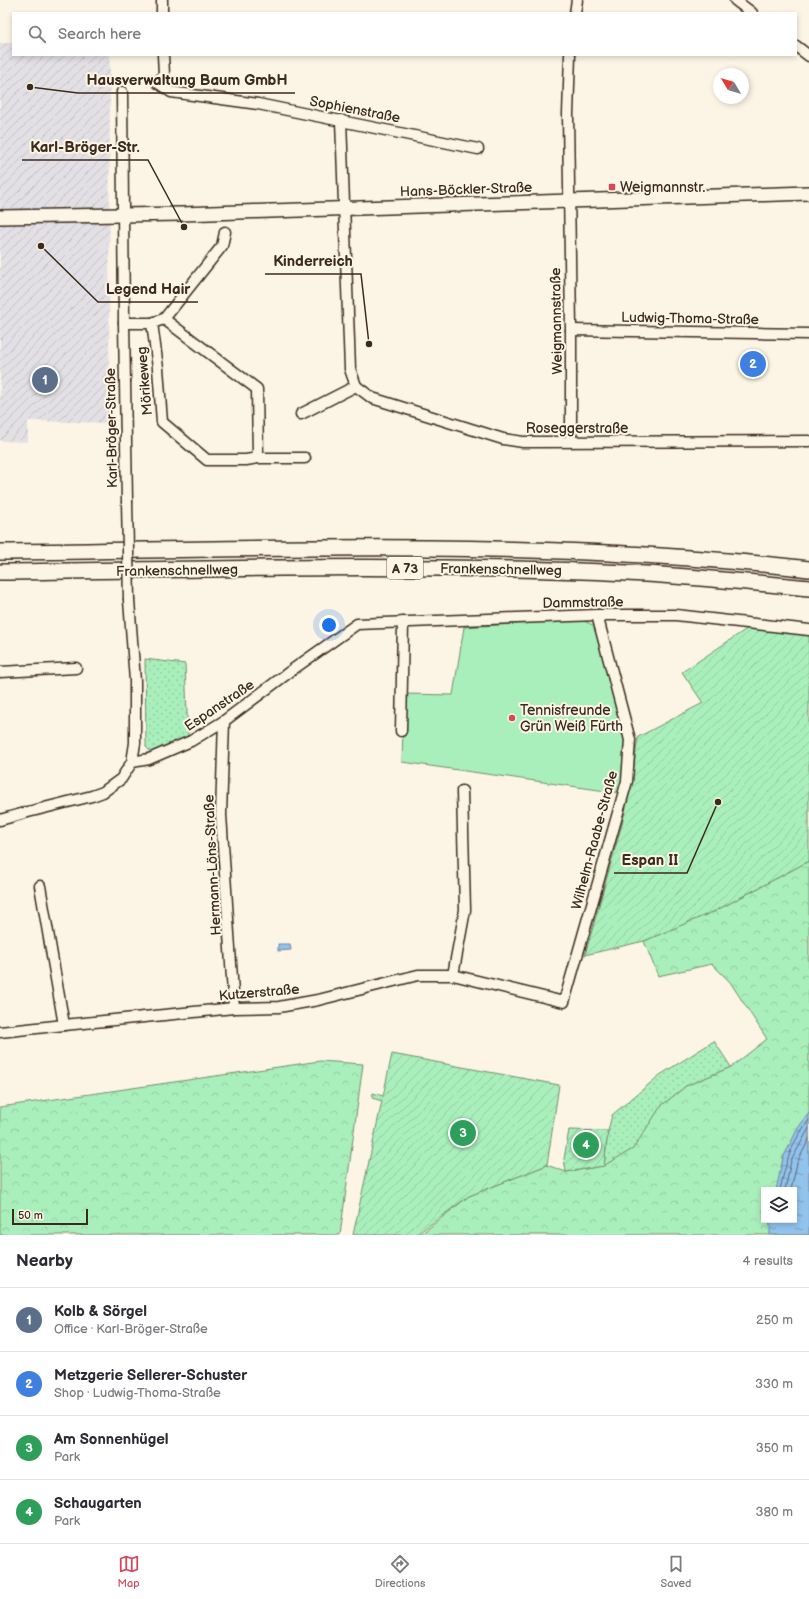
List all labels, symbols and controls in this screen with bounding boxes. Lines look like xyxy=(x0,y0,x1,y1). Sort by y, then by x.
search box xyxy=(12,12,797,56)
icon: search xyxy=(26,23,48,45)
text: Search here xyxy=(58,25,141,44)
callout: Hausverwaltung Baum GmbH xyxy=(78,66,295,93)
north arrow xyxy=(713,68,749,104)
text: Hausverwaltung Baum GmbH xyxy=(86,71,288,90)
street label: Sophienstraße xyxy=(308,92,402,127)
callout: Karl-Bröger-Str. xyxy=(22,133,148,160)
text: Karl-Bröger-Str. xyxy=(30,138,140,157)
street label: Hans-Böckler-Straße xyxy=(399,179,533,200)
place label: Weigmannstr. xyxy=(620,179,705,196)
marker: Weigmannstr. xyxy=(607,182,617,192)
callout: Kinderreich xyxy=(265,247,361,274)
text: Kinderreich xyxy=(273,252,353,271)
street label: Weigmannstraße xyxy=(547,267,566,375)
callout: Legend Hair xyxy=(98,275,198,302)
text: Legend Hair xyxy=(106,280,191,299)
street label: Ludwig-Thoma-Straße xyxy=(621,309,759,328)
street label: Mörikeweg xyxy=(133,346,156,416)
pin: 2 xyxy=(740,349,766,379)
pin: 1 xyxy=(32,365,58,395)
street label: Karl-Bröger-Straße xyxy=(102,368,121,488)
street label: Roseggerstraße xyxy=(526,420,628,437)
road number: A 73 xyxy=(387,557,423,579)
street label: Frankenschnellweg xyxy=(440,560,562,579)
street label: Frankenschnellweg xyxy=(116,561,238,580)
street label: Dammstraße xyxy=(542,593,624,612)
your location xyxy=(319,615,339,635)
street label: Espanstraße xyxy=(181,676,257,735)
place label: Tennisfreunde Grün Weiß Fürth xyxy=(520,702,623,735)
marker: Tennisfreunde Grün Weiß Fürth xyxy=(507,713,517,723)
street label: Wilhelm-Raabe-Straße xyxy=(568,769,621,911)
street label: Hermann-Löns-Straße xyxy=(200,794,225,936)
callout: Espan II xyxy=(614,846,687,873)
text: Espan II xyxy=(621,851,679,870)
street label: Kutzerstraße xyxy=(218,981,300,1004)
pin: 3 xyxy=(450,1118,476,1148)
pin: 4 xyxy=(573,1130,599,1160)
map controls xyxy=(761,1187,797,1223)
button: layers xyxy=(761,1187,797,1223)
scale bar xyxy=(12,1207,88,1226)
text: 50 m xyxy=(18,1209,43,1222)
text: Nearby xyxy=(16,1251,73,1271)
text: 4 results xyxy=(743,1253,793,1269)
text: Kolb & Sörgel xyxy=(54,1302,147,1321)
text: 1 xyxy=(26,1312,32,1328)
text: 250 m xyxy=(756,1312,793,1328)
text: Office · Karl-Bröger-Straße xyxy=(54,1321,208,1337)
text: Metzgerie Sellerer-Schuster xyxy=(54,1366,247,1385)
text: 2 xyxy=(25,1376,33,1392)
text: 330 m xyxy=(755,1376,793,1392)
text: Shop · Ludwig-Thoma-Straße xyxy=(54,1385,221,1401)
text: Am Sonnenhügel xyxy=(54,1430,169,1449)
text: 3 xyxy=(25,1440,33,1456)
text: 350 m xyxy=(756,1440,793,1456)
text: Park xyxy=(54,1449,80,1465)
text: Schaugarten xyxy=(54,1494,142,1513)
text: 4 xyxy=(25,1504,33,1520)
text: 380 m xyxy=(756,1504,793,1520)
text: Park xyxy=(54,1513,80,1529)
tab: Map xyxy=(118,1553,140,1590)
tab: Directions xyxy=(375,1553,425,1590)
tab: Saved xyxy=(661,1553,691,1590)

